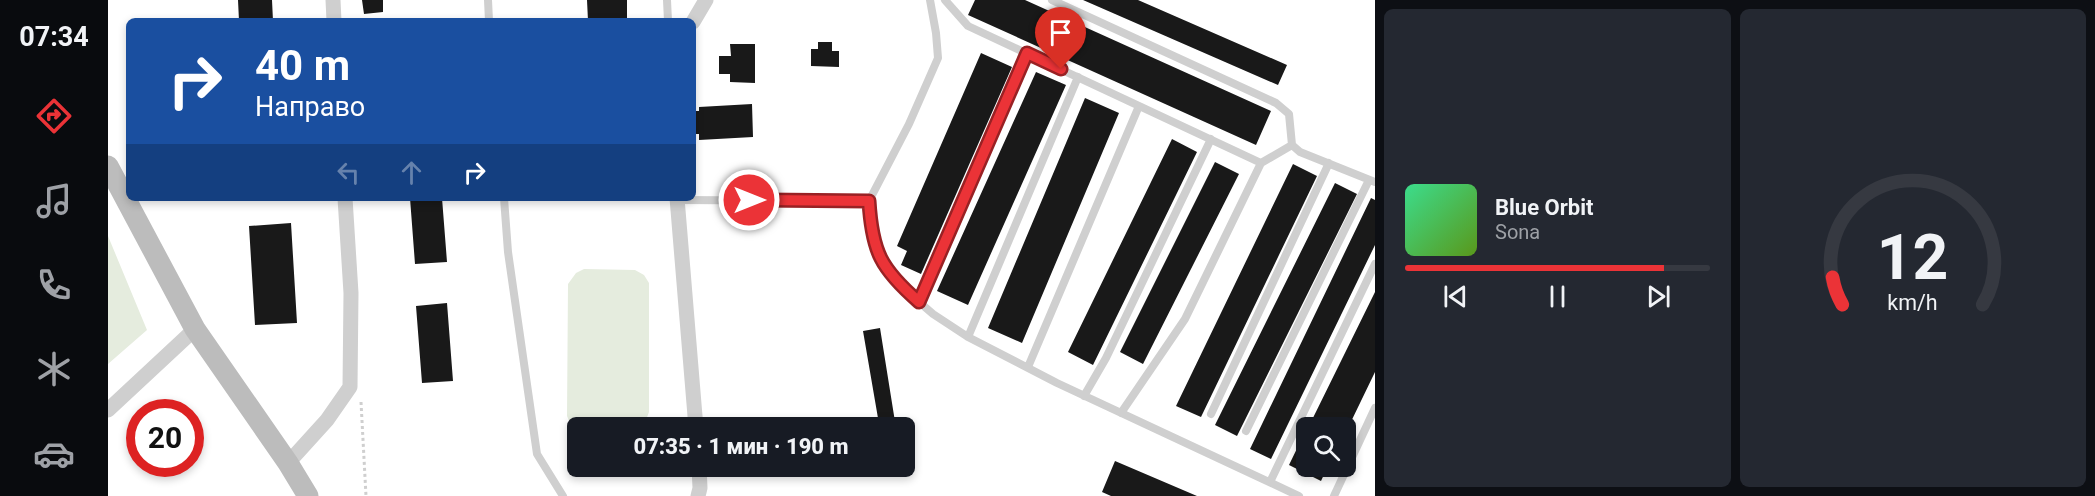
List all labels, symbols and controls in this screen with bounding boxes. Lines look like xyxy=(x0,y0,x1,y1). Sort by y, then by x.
pin xyxy=(1035,7,1086,69)
icon: arrive xyxy=(1044,16,1077,49)
text: 07:34 xyxy=(19,21,89,53)
text: 40 m xyxy=(255,41,350,90)
icon: right xyxy=(156,42,234,120)
text: Направо xyxy=(255,91,365,123)
icon: directions xyxy=(33,95,75,137)
icon: left xyxy=(332,156,365,189)
icon: ahead xyxy=(395,156,428,189)
icon: right xyxy=(458,156,491,189)
position arrow xyxy=(717,168,781,232)
icon: music xyxy=(33,180,75,222)
text: Blue Orbit xyxy=(1495,195,1593,220)
text: Sona xyxy=(1495,220,1540,244)
text: 12 xyxy=(1877,221,1949,294)
icon: phone xyxy=(33,264,75,306)
icon: previous xyxy=(1439,280,1472,313)
icon: pause xyxy=(1541,280,1574,313)
icon: next xyxy=(1642,280,1675,313)
text: km/h xyxy=(1888,290,1938,315)
icon: climate xyxy=(33,348,75,390)
speed limit sign: 20 xyxy=(126,399,204,477)
map controls xyxy=(1296,417,1356,477)
button: search xyxy=(1296,417,1356,477)
icon: car xyxy=(33,433,75,475)
text: 07:35 · 1 мин · 190 m xyxy=(633,434,849,459)

